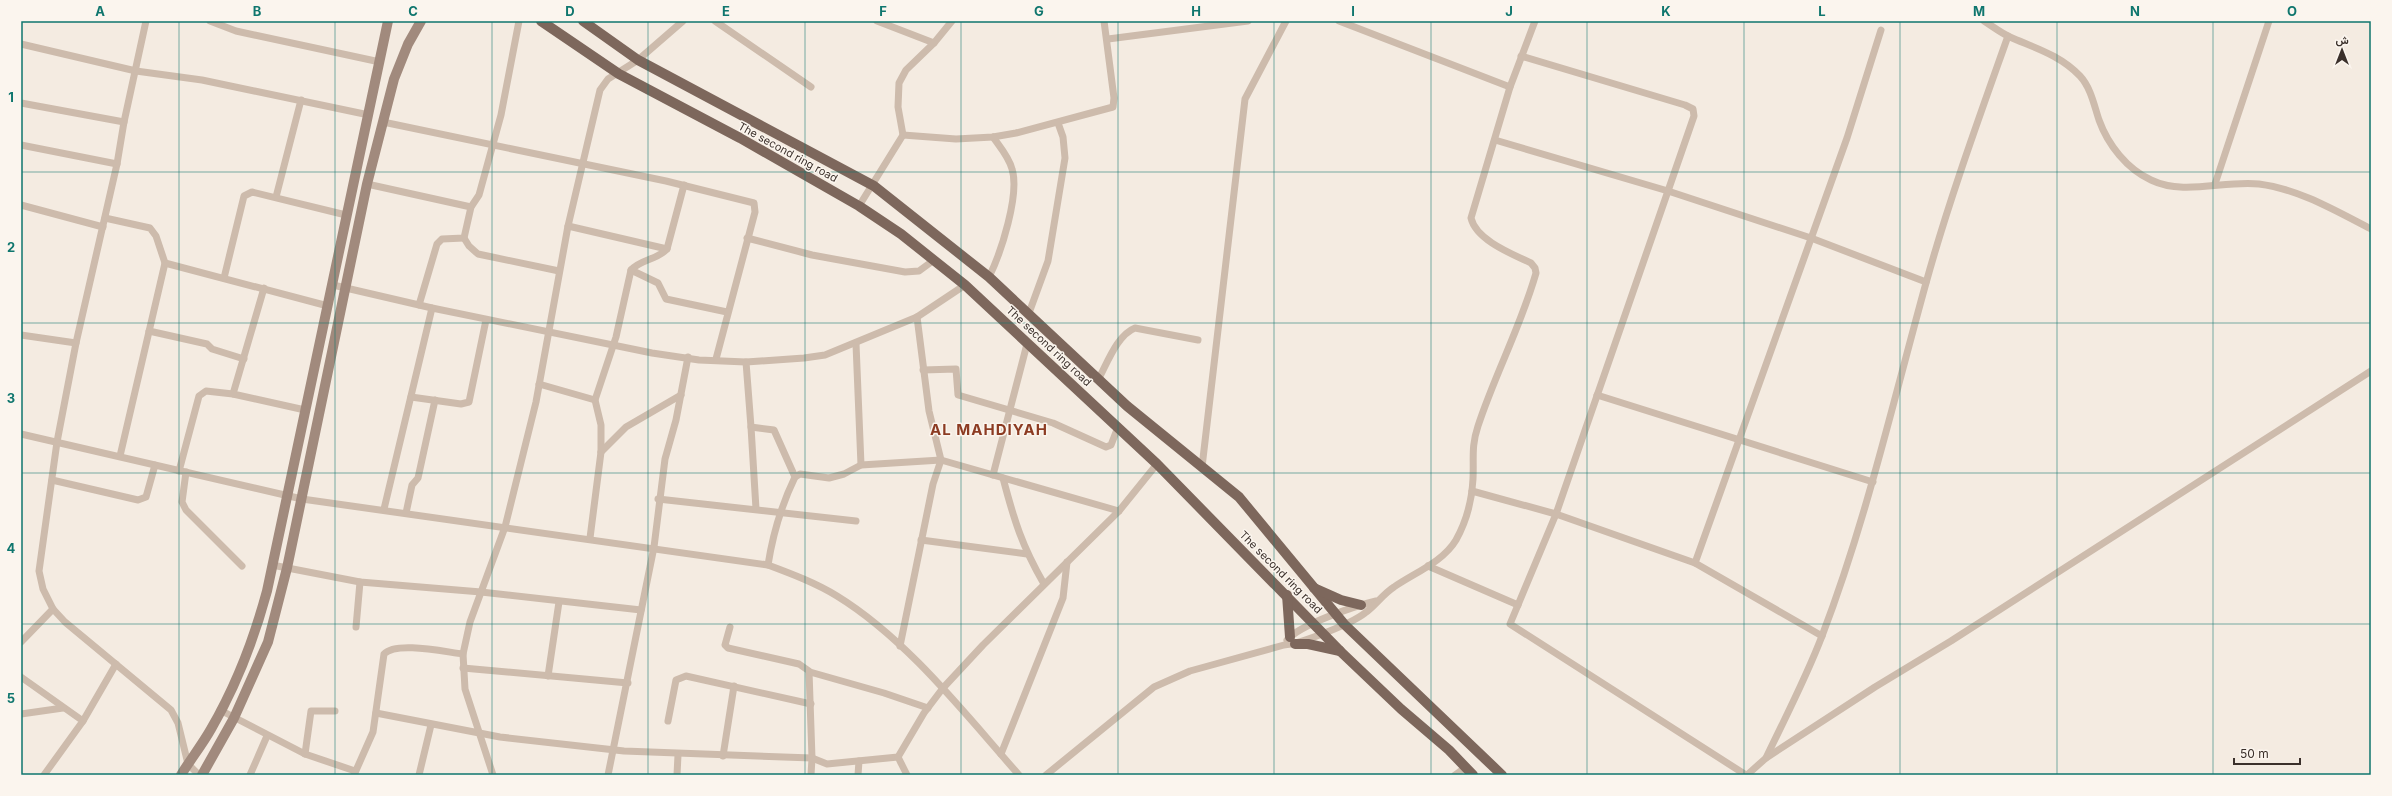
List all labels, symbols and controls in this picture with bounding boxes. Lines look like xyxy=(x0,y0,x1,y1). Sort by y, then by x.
text: A xyxy=(95,3,105,19)
text: B xyxy=(253,3,262,19)
text: C xyxy=(408,3,418,19)
text: D xyxy=(565,3,575,19)
text: E xyxy=(722,3,730,19)
text: F xyxy=(879,3,887,19)
text: G xyxy=(1034,3,1044,19)
text: H xyxy=(1191,3,1201,19)
text: I xyxy=(1351,3,1355,19)
text: J xyxy=(1505,3,1513,19)
text: K xyxy=(1661,3,1671,19)
text: L xyxy=(1818,3,1826,19)
text: M xyxy=(1973,3,1985,19)
text: N xyxy=(2130,3,2140,19)
text: O xyxy=(2287,3,2297,19)
north arrow xyxy=(2322,30,2362,70)
text: ش xyxy=(2335,33,2349,47)
text: 1 xyxy=(8,89,14,105)
street label: The second ring road xyxy=(736,119,840,185)
text: 2 xyxy=(7,239,15,255)
street label: The second ring road xyxy=(1003,303,1095,389)
text: 3 xyxy=(7,390,15,406)
district label: AL MAHDIYAH xyxy=(930,420,1048,439)
street label: The second ring road xyxy=(1237,528,1325,616)
text: 4 xyxy=(7,540,16,556)
text: 5 xyxy=(7,690,15,706)
scale bar xyxy=(2234,740,2300,766)
text: 50 m xyxy=(2240,746,2269,761)

